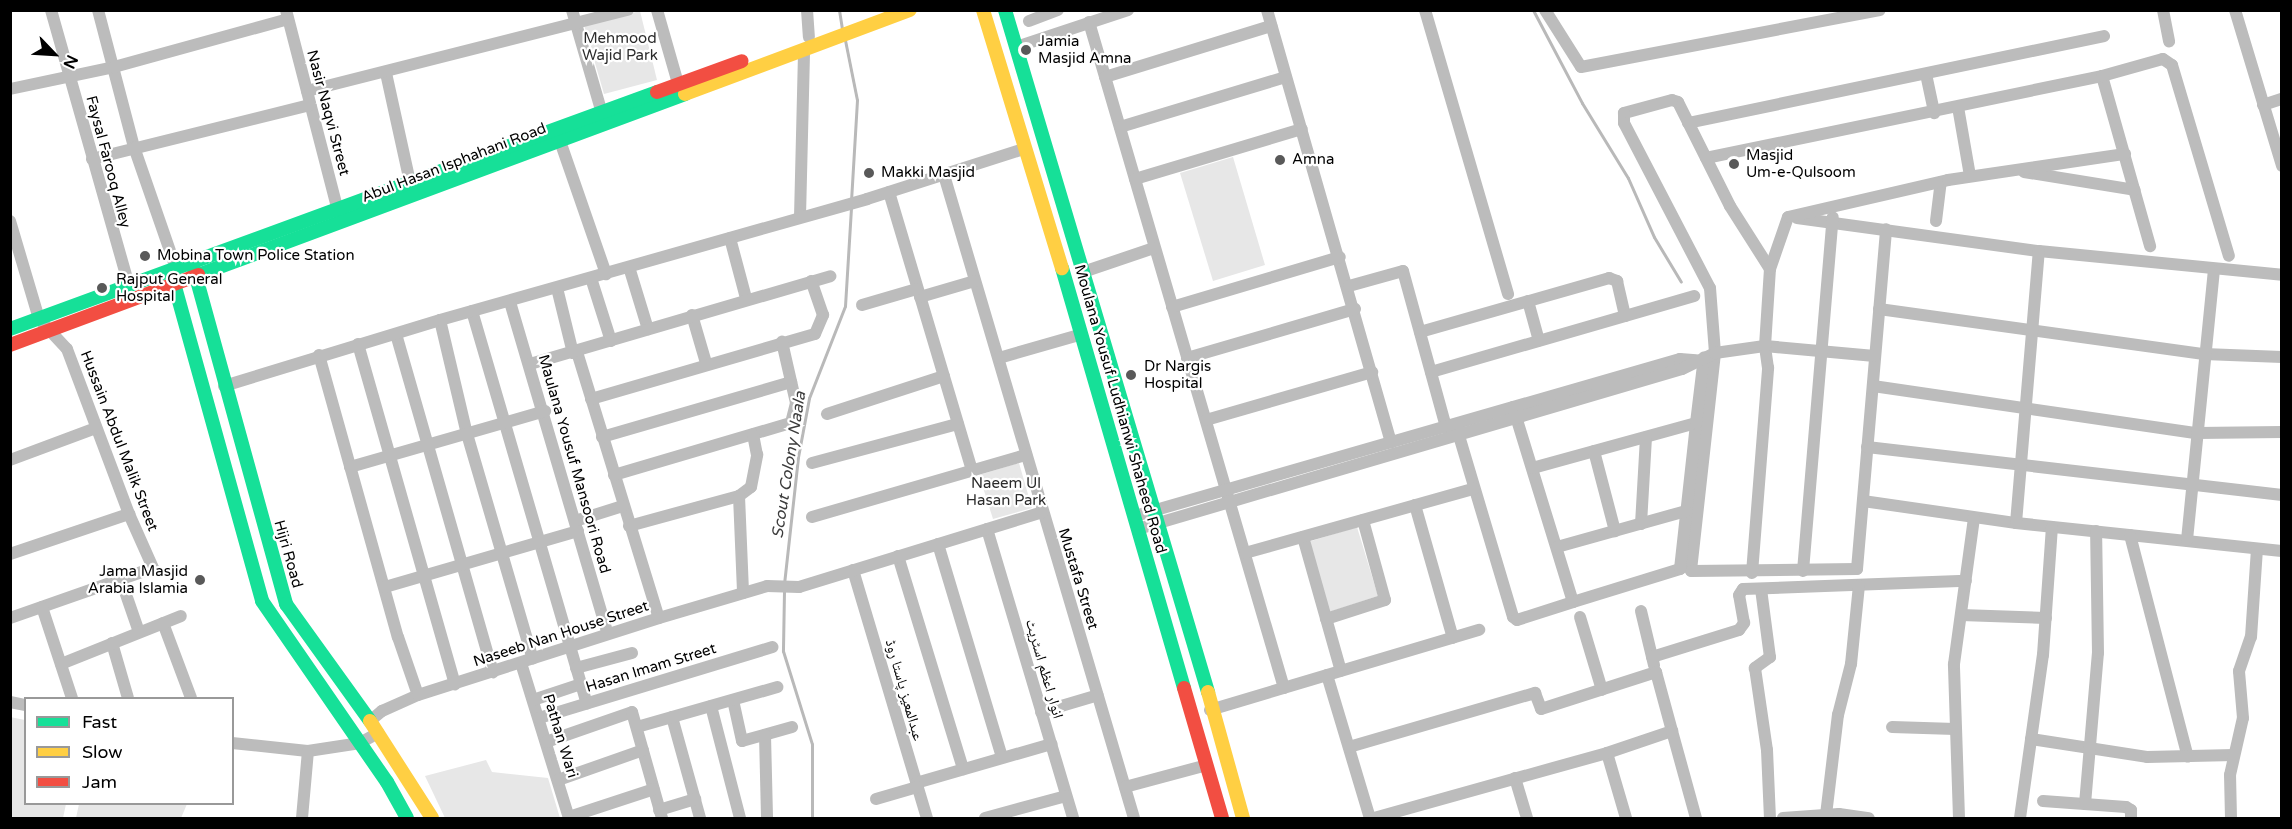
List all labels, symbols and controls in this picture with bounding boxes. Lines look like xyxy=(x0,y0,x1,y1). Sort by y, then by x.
north arrow xyxy=(24,24,84,84)
park label: Mehmood Wajid Park xyxy=(582,29,658,64)
place label: Jamia Masjid Amna xyxy=(1038,32,1131,67)
marker: Jamia Masjid Amna xyxy=(1019,43,1033,57)
street label: Nasir Naqvi Street xyxy=(303,48,353,178)
text: N xyxy=(59,52,82,72)
street label: Faysal Farooq Alley xyxy=(82,94,134,230)
street label: Abul Hasan Isphahani Road xyxy=(359,119,549,207)
place label: Masjid Um-e-Qulsoom xyxy=(1746,146,1856,181)
place label: Amna xyxy=(1292,151,1334,169)
marker: Amna xyxy=(1273,153,1287,167)
marker: Masjid Um-e-Qulsoom xyxy=(1727,157,1741,171)
place label: Makki Masjid xyxy=(881,164,975,182)
marker: Makki Masjid xyxy=(862,166,876,180)
place label: Mobina Town Police Station xyxy=(157,247,355,265)
marker: Mobina Town Police Station xyxy=(138,249,152,263)
street label: Moulana Yousuf Ludhianwi Shaheed Road xyxy=(1070,262,1170,556)
place label: Rajput General Hospital xyxy=(116,270,223,305)
marker: Rajput General Hospital xyxy=(93,279,111,297)
street label: Hussain Abdul Malik Street xyxy=(76,348,162,534)
street label: Maulana Yousuf Mansoori Road xyxy=(534,352,614,576)
place label: Dr Nargis Hospital xyxy=(1144,357,1211,392)
marker: Dr Nargis Hospital xyxy=(1122,366,1140,384)
water label: Scout Colony Naala xyxy=(768,390,810,540)
park label: Naeem Ul Hasan Park xyxy=(966,474,1046,509)
street label: Hijri Road xyxy=(270,518,306,590)
street label: Mustafa Street xyxy=(1054,526,1102,632)
place label: Jama Masjid Arabia Islamia xyxy=(88,562,188,597)
marker: Jama Masjid Arabia Islamia xyxy=(193,573,207,587)
street label: Naseeb Nan House Street xyxy=(471,597,651,671)
street label: انوار اعظم اسٹریٹ xyxy=(1021,617,1067,721)
street label: عبدالمعیز پاستا روڈ xyxy=(881,637,927,743)
street label: Hasan Imam Street xyxy=(584,640,718,696)
street label: Pathan Wari xyxy=(539,692,581,780)
legend xyxy=(24,697,234,805)
text: Fast xyxy=(82,711,117,733)
text: Slow xyxy=(82,741,123,763)
text: Jam xyxy=(82,771,117,793)

